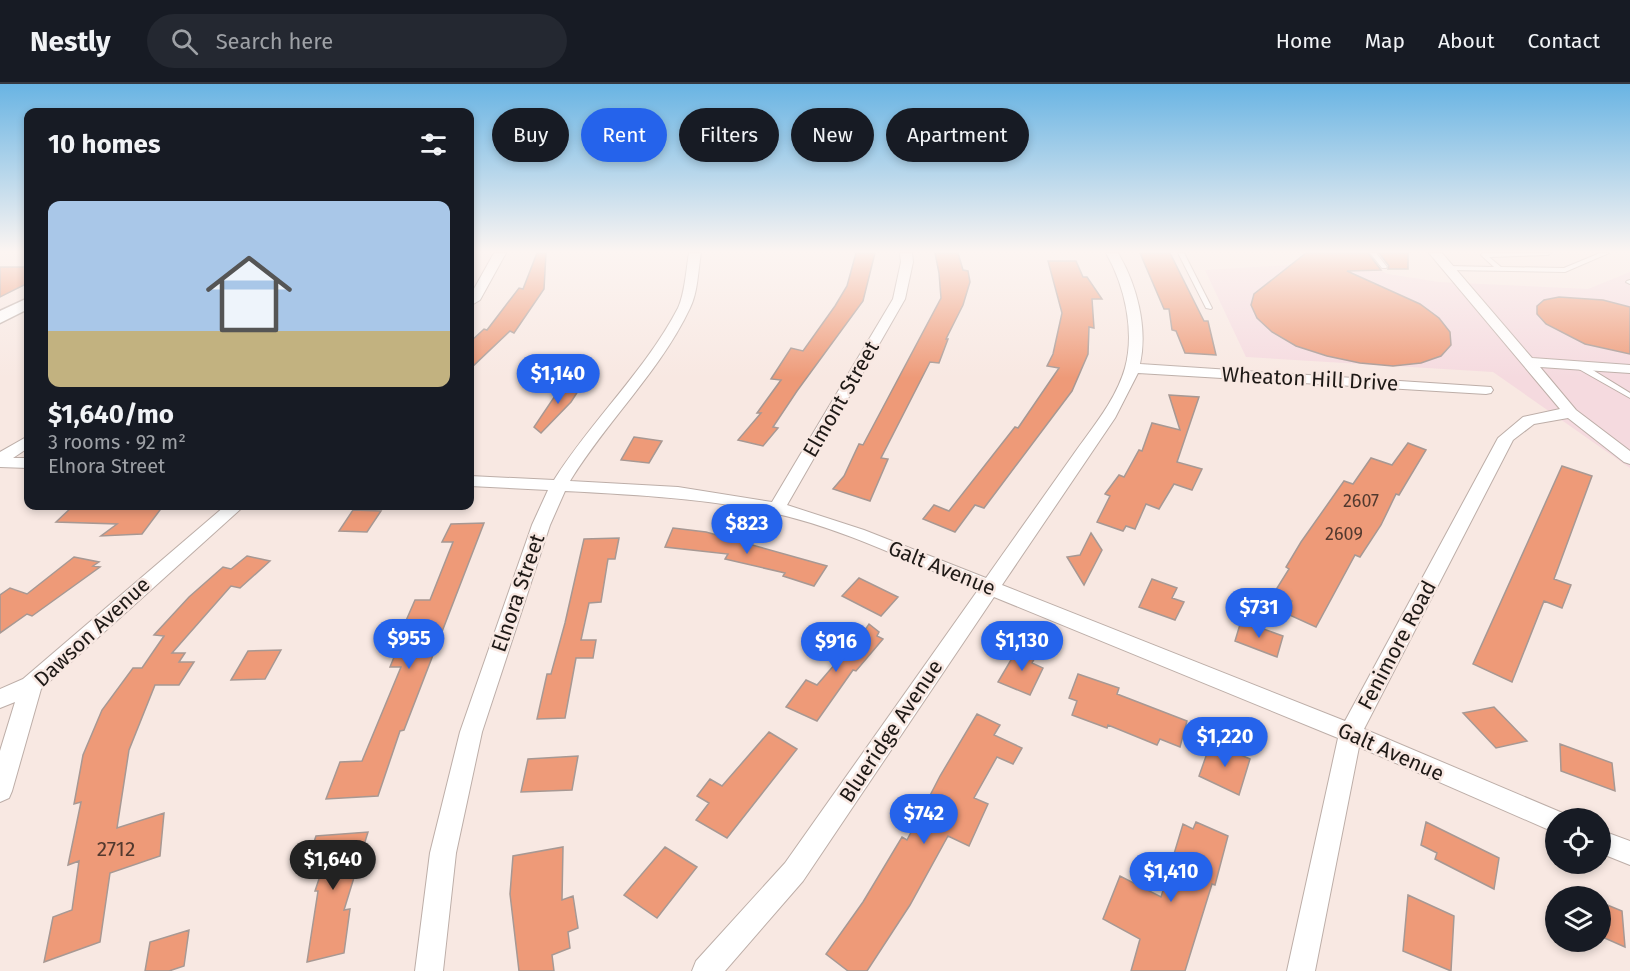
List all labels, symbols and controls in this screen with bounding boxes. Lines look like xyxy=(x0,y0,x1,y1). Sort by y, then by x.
search box xyxy=(147,14,567,68)
text: Nestly xyxy=(30,25,111,58)
icon: search xyxy=(168,25,201,58)
text: Search here xyxy=(216,28,333,55)
text: Home xyxy=(1276,28,1332,54)
text: Map xyxy=(1365,28,1405,54)
text: About xyxy=(1438,28,1495,54)
text: Contact xyxy=(1528,28,1600,54)
chip: Buy xyxy=(492,108,569,162)
chip: Rent xyxy=(581,108,667,162)
chip: Filters xyxy=(679,108,779,162)
chip: New xyxy=(791,108,874,162)
chip: Apartment xyxy=(886,108,1029,162)
icon: filters xyxy=(417,128,450,161)
text: 10 homes xyxy=(48,129,161,160)
icon: home xyxy=(195,240,303,348)
street label: Elmont Street xyxy=(797,336,885,462)
pin: $1,140 xyxy=(509,354,607,405)
text: $1,140 xyxy=(531,361,585,385)
street label: Wheaton Hill Drive xyxy=(1221,361,1399,397)
text: $1,640/mo xyxy=(48,399,174,430)
text: 3 rooms · 92 m² xyxy=(48,430,186,454)
text: Elnora Street xyxy=(48,454,165,478)
house number: 2607 xyxy=(1343,490,1379,512)
pin: $823 xyxy=(711,504,783,555)
text: $823 xyxy=(725,511,769,535)
house number: 2609 xyxy=(1325,523,1363,545)
street label: Elnora Street xyxy=(486,530,550,655)
street label: Galt Avenue xyxy=(885,535,999,601)
street label: Dawson Avenue xyxy=(29,572,155,692)
street label: Fenimore Road xyxy=(1352,576,1442,714)
pin: $731 xyxy=(1223,588,1295,639)
text: $731 xyxy=(1239,595,1279,619)
pin: $955 xyxy=(373,619,445,670)
pin: $1,130 xyxy=(973,621,1071,672)
pin: $916 xyxy=(800,622,872,673)
text: $955 xyxy=(387,626,431,650)
text: $1,130 xyxy=(995,628,1049,652)
text: $916 xyxy=(815,629,857,653)
street label: Blueridge Avenue xyxy=(834,655,948,807)
pin: $1,220 xyxy=(1176,717,1274,768)
street label: Galt Avenue xyxy=(1334,717,1448,787)
text: $1,220 xyxy=(1197,724,1253,748)
pin: $742 xyxy=(888,794,960,845)
text: $742 xyxy=(904,801,944,825)
map controls xyxy=(1545,808,1611,952)
button: locate xyxy=(1545,808,1611,874)
house number: 2712 xyxy=(97,836,135,862)
pin: $1,640 xyxy=(284,840,382,891)
text: $1,640 xyxy=(304,847,362,871)
pin: $1,410 xyxy=(1122,852,1220,903)
text: $1,410 xyxy=(1144,859,1198,883)
button: layers xyxy=(1545,886,1611,952)

